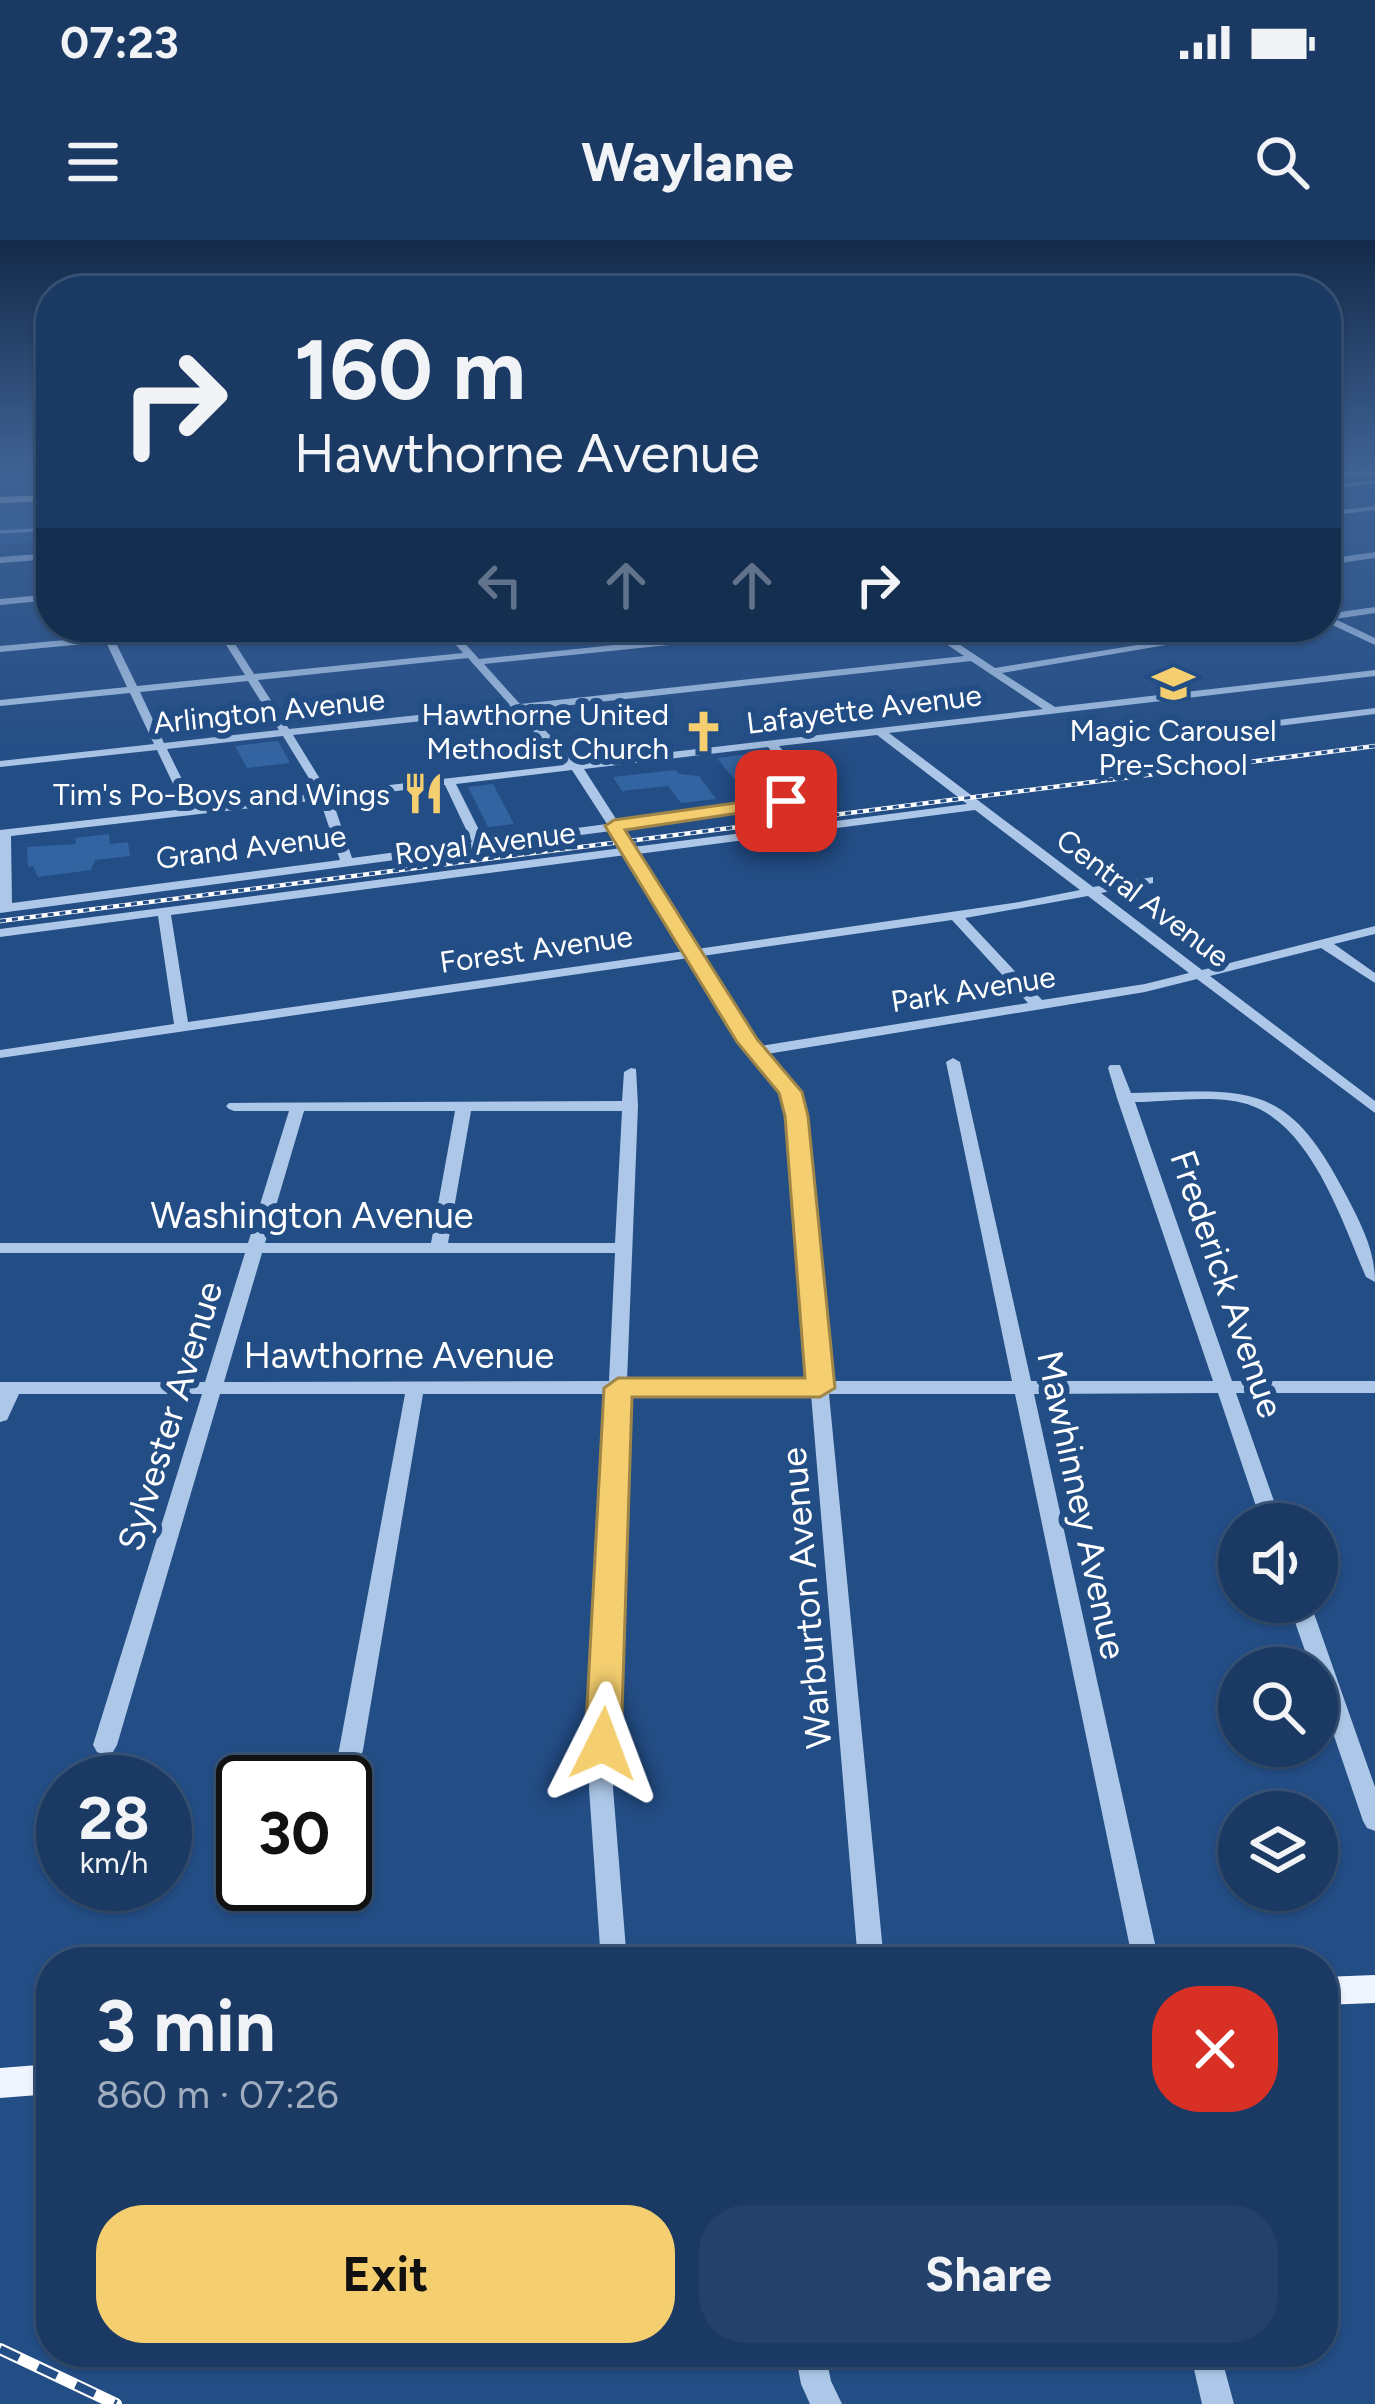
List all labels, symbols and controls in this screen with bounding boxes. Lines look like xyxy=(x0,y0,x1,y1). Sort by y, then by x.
text: 07:23 xyxy=(60,15,179,69)
icon: menu xyxy=(60,129,126,195)
icon: search xyxy=(1249,129,1315,195)
text: Waylane xyxy=(581,130,794,195)
text: 160 m xyxy=(294,319,526,420)
icon: right xyxy=(96,324,252,480)
text: Hawthorne Avenue xyxy=(294,421,760,486)
icon: left xyxy=(467,552,533,618)
icon: ahead xyxy=(593,552,659,618)
icon: ahead xyxy=(719,552,785,618)
icon: right xyxy=(845,552,911,618)
school or university icon: Magic Carousel Pre-School xyxy=(1150,661,1196,707)
street label: Lafayette Avenue xyxy=(744,676,984,742)
street label: Arlington Avenue xyxy=(151,680,387,742)
place label: Hawthorne United Methodist Church xyxy=(422,696,669,767)
church icon: Hawthorne United Methodist Church xyxy=(680,708,726,754)
place label: Magic Carousel Pre-School xyxy=(1069,712,1277,783)
pin xyxy=(735,750,837,852)
icon: arrive xyxy=(753,768,819,834)
restaurant icon: Tim's Po-Boys and Wings xyxy=(401,771,447,817)
place label: Tim's Po-Boys and Wings xyxy=(53,776,390,813)
street label: Royal Avenue xyxy=(392,814,578,872)
street label: Grand Avenue xyxy=(154,817,348,877)
street label: Central Avenue xyxy=(1049,821,1237,975)
street label: Forest Avenue xyxy=(437,917,635,981)
street label: Park Avenue xyxy=(888,958,1058,1020)
street label: Frederick Avenue xyxy=(1161,1145,1293,1423)
street label: Washington Avenue xyxy=(150,1194,474,1237)
street label: Sylvester Avenue xyxy=(109,1276,231,1556)
street label: Hawthorne Avenue xyxy=(244,1334,554,1377)
street label: Mawhinney Avenue xyxy=(1028,1347,1136,1663)
street label: Warburton Avenue xyxy=(771,1446,841,1750)
map controls xyxy=(1218,1503,1338,1911)
button: sound xyxy=(1218,1503,1338,1623)
button: search xyxy=(1218,1647,1338,1767)
position arrow xyxy=(540,1681,666,1807)
speed limit sign: 30 xyxy=(216,1755,372,1911)
text: 28 xyxy=(78,1782,150,1854)
button: layers xyxy=(1218,1791,1338,1911)
text: km/h xyxy=(80,1844,148,1881)
text: 3 min xyxy=(96,1983,276,2069)
button: close xyxy=(1152,1986,1278,2112)
text: 860 m · 07:26 xyxy=(96,2071,339,2118)
button: Exit xyxy=(96,2205,675,2343)
button: Share xyxy=(699,2205,1278,2343)

